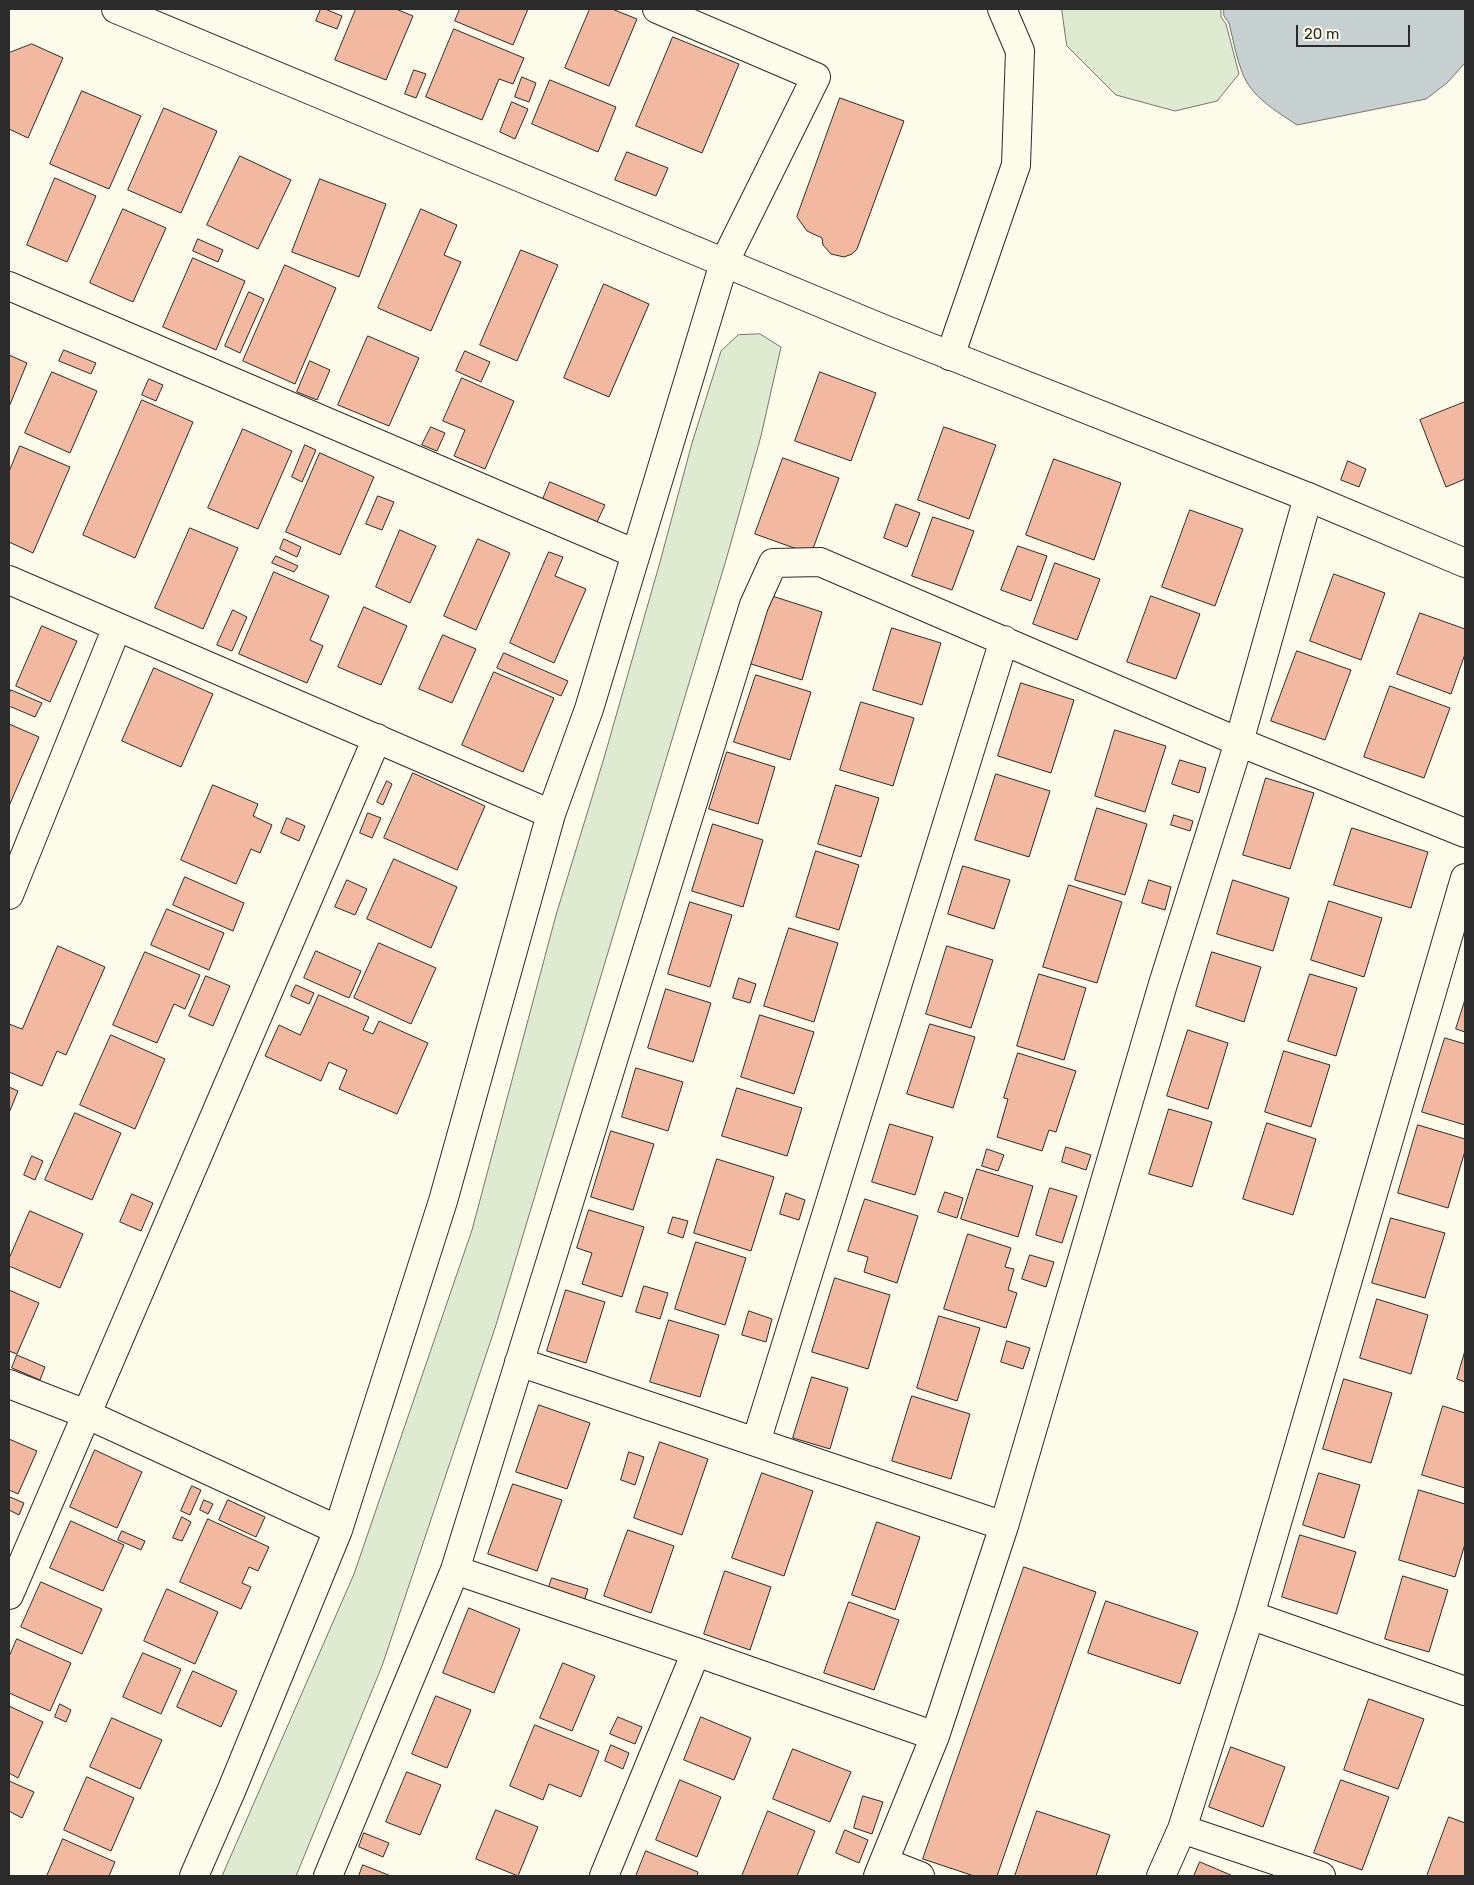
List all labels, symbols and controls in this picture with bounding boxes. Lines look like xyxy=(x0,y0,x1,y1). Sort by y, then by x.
scale bar xyxy=(1299,15,1413,47)
text: 20 m xyxy=(1304,25,1339,43)

